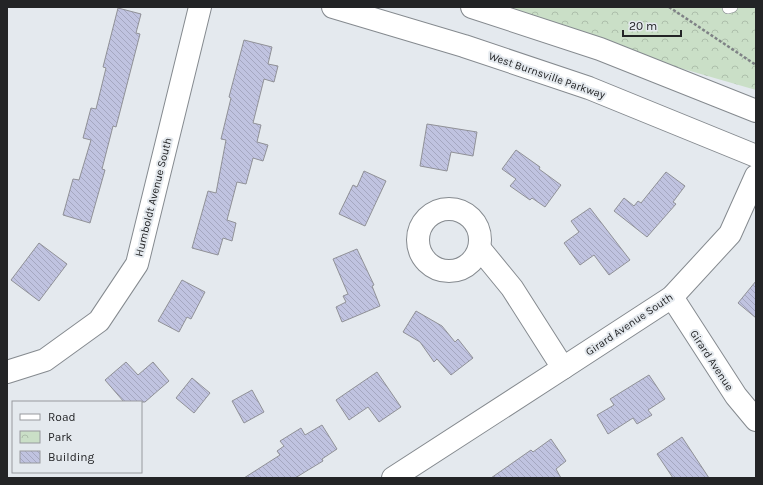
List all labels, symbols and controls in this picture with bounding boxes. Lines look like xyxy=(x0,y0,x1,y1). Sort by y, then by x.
scale bar xyxy=(623,12,681,38)
text: 20 m xyxy=(629,19,657,33)
street label: West Burnsville Parkway xyxy=(487,49,607,102)
street label: Humboldt Avenue South xyxy=(132,136,175,258)
street label: Girard Avenue South xyxy=(583,290,675,358)
street label: Girard Avenue xyxy=(687,328,736,393)
legend xyxy=(12,401,142,473)
text: Road xyxy=(48,410,76,424)
text: Park xyxy=(48,430,73,444)
text: Building xyxy=(48,450,95,464)

